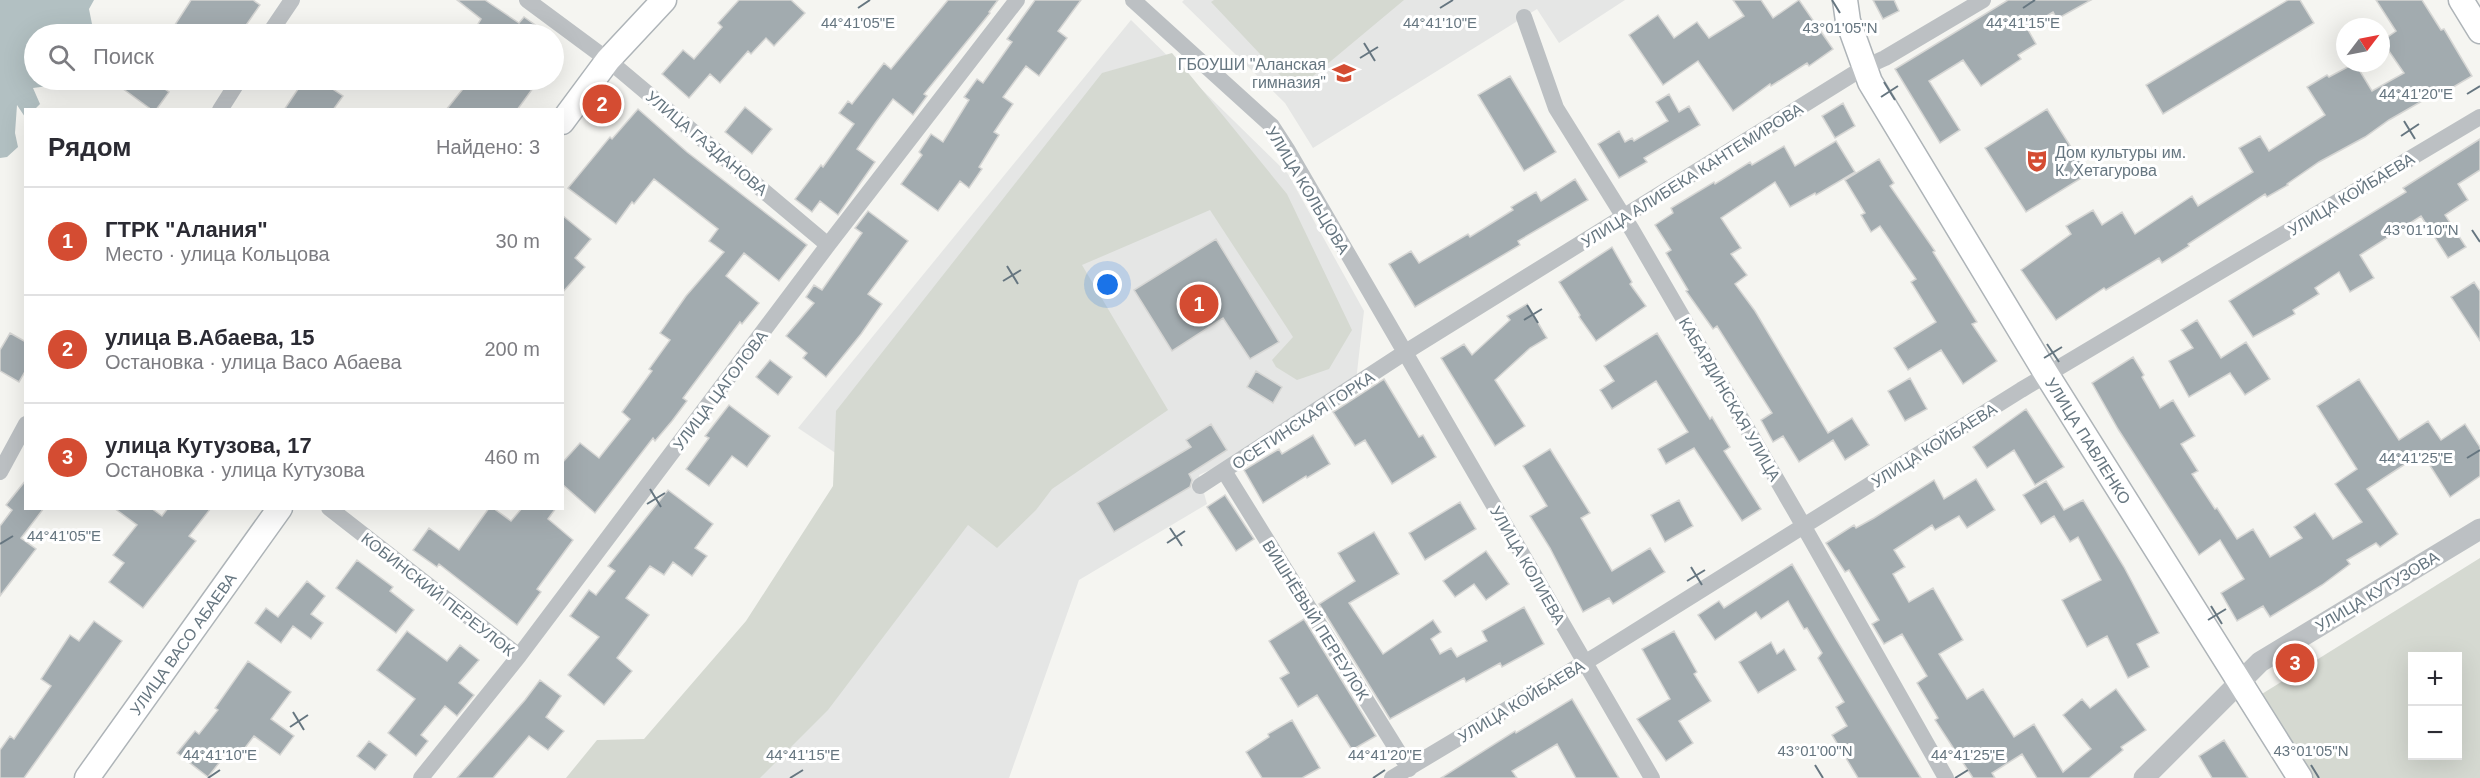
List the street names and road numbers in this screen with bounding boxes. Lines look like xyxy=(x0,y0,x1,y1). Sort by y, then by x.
street label: УЛИЦА ГАЗДАНОВА xyxy=(643,88,771,199)
street label: УЛИЦА АЛИБЕКА КАНТЕМИРОВА xyxy=(1579,100,1806,251)
street label: УЛИЦА КОЛЬЦОВА xyxy=(1263,123,1353,257)
street label: УЛИЦА КОЙБАЕВА xyxy=(2285,149,2418,239)
street label: КАБАРДИНСКАЯ УЛИЦА xyxy=(1676,314,1784,484)
street label: УЛИЦА ЦАГОЛОВА xyxy=(670,327,771,453)
street label: ОСЕТИНСКАЯ ГОРКА xyxy=(1229,368,1378,473)
street label: УЛИЦА ПАВЛЕНКО xyxy=(2042,375,2134,507)
street label: УЛИЦА КОЙБАЕВА xyxy=(1868,399,2000,491)
street label: УЛИЦА КОЛИЕВА xyxy=(1487,503,1568,628)
street label: КОБИНСКИЙ ПЕРЕУЛОК xyxy=(358,529,518,660)
street label: ВИШНЁВЫЙ ПЕРЕУЛОК xyxy=(1259,537,1373,704)
street label: УЛИЦА КУТУЗОВА xyxy=(2313,548,2442,635)
street label: УЛИЦА ВАСО АБАЕВА xyxy=(127,570,240,718)
street label: УЛИЦА КОЙБАЕВА xyxy=(1455,656,1588,746)

